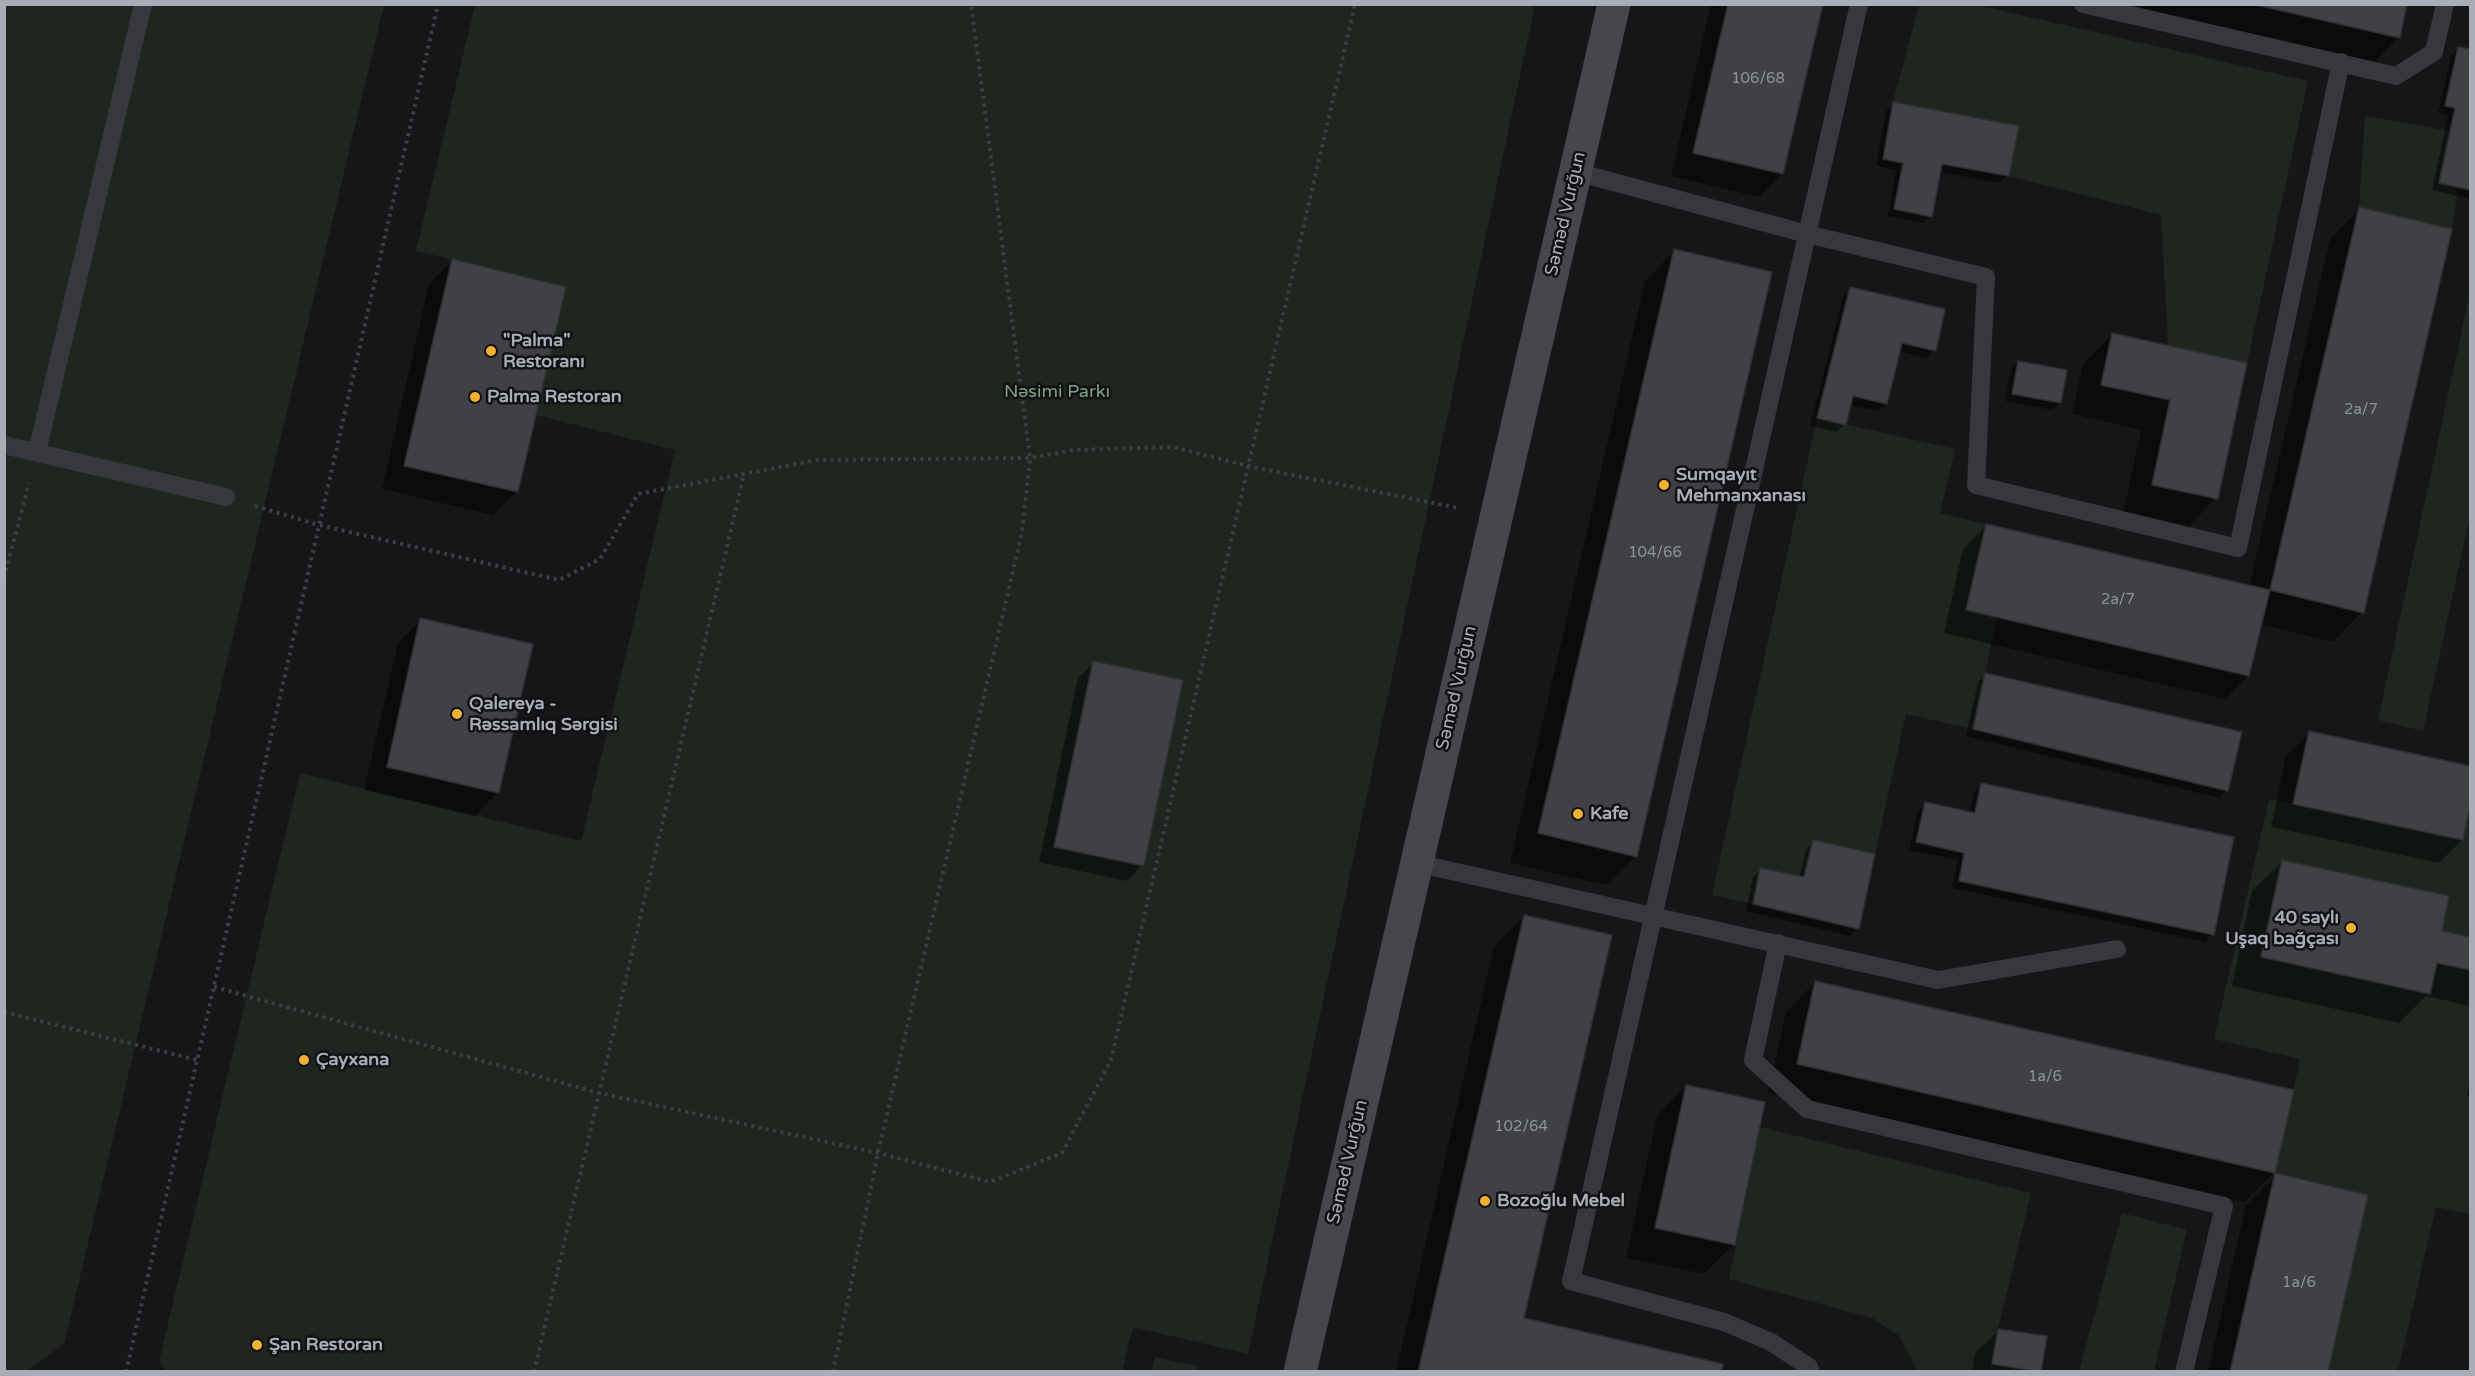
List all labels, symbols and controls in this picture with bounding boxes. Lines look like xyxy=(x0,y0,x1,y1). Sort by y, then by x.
house number: 106/68 xyxy=(1731,70,1785,88)
street label: Səməd Vurğun xyxy=(1541,150,1591,278)
place label: "Palma" Restoranı xyxy=(503,330,585,372)
marker: "Palma" Restoranı xyxy=(484,344,498,358)
park label: Nəsimi Parkı xyxy=(1004,381,1110,403)
place label: Palma Restoran xyxy=(487,386,622,408)
marker: Palma Restoran xyxy=(468,390,482,404)
house number: 2a/7 xyxy=(2344,401,2378,419)
place label: Sumqayıt Mehmanxanası xyxy=(1676,464,1806,506)
marker: Sumqayıt Mehmanxanası xyxy=(1657,478,1671,492)
house number: 104/66 xyxy=(1628,544,1682,562)
house number: 2a/7 xyxy=(2101,591,2135,609)
street label: Səməd Vurğun xyxy=(1432,624,1482,752)
place label: Qalereya - Rəssamlıq Sərgisi xyxy=(469,693,618,736)
marker: Qalereya - Rəssamlıq Sərgisi xyxy=(450,707,464,721)
place label: Kafe xyxy=(1590,803,1628,825)
marker: Kafe xyxy=(1571,807,1585,821)
place label: 40 saylı Uşaq bağçası xyxy=(2225,907,2339,950)
marker: 40 saylı Uşaq bağçası xyxy=(2344,921,2358,935)
place label: Çayxana xyxy=(316,1049,389,1071)
marker: Çayxana xyxy=(297,1053,311,1067)
house number: 1a/6 xyxy=(2028,1068,2062,1086)
street label: Səməd Vurğun xyxy=(1323,1098,1373,1226)
house number: 102/64 xyxy=(1494,1118,1548,1136)
place label: Bozoğlu Mebel xyxy=(1497,1190,1625,1212)
marker: Bozoğlu Mebel xyxy=(1478,1194,1492,1208)
house number: 1a/6 xyxy=(2282,1274,2316,1292)
place label: Şan Restoran xyxy=(269,1334,383,1356)
marker: Şan Restoran xyxy=(250,1338,264,1352)

